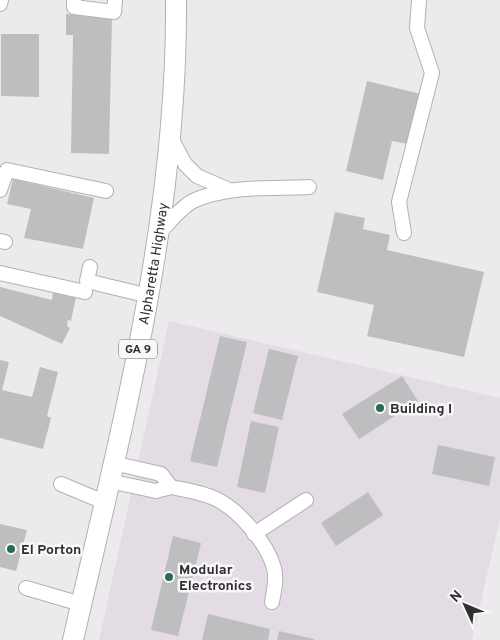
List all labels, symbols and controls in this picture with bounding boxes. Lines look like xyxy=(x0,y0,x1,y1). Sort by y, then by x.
street label: Alpharetta Highway xyxy=(136,202,173,326)
road number: GA 9 xyxy=(119,339,157,358)
place label: Building I xyxy=(390,401,452,418)
marker: Building I xyxy=(374,402,386,414)
place label: El Porton xyxy=(21,542,81,559)
marker: El Porton xyxy=(5,543,17,555)
place label: Modular Electronics xyxy=(179,562,252,595)
marker: Modular Electronics xyxy=(163,571,175,583)
north arrow xyxy=(440,580,490,630)
text: N xyxy=(447,587,466,607)

